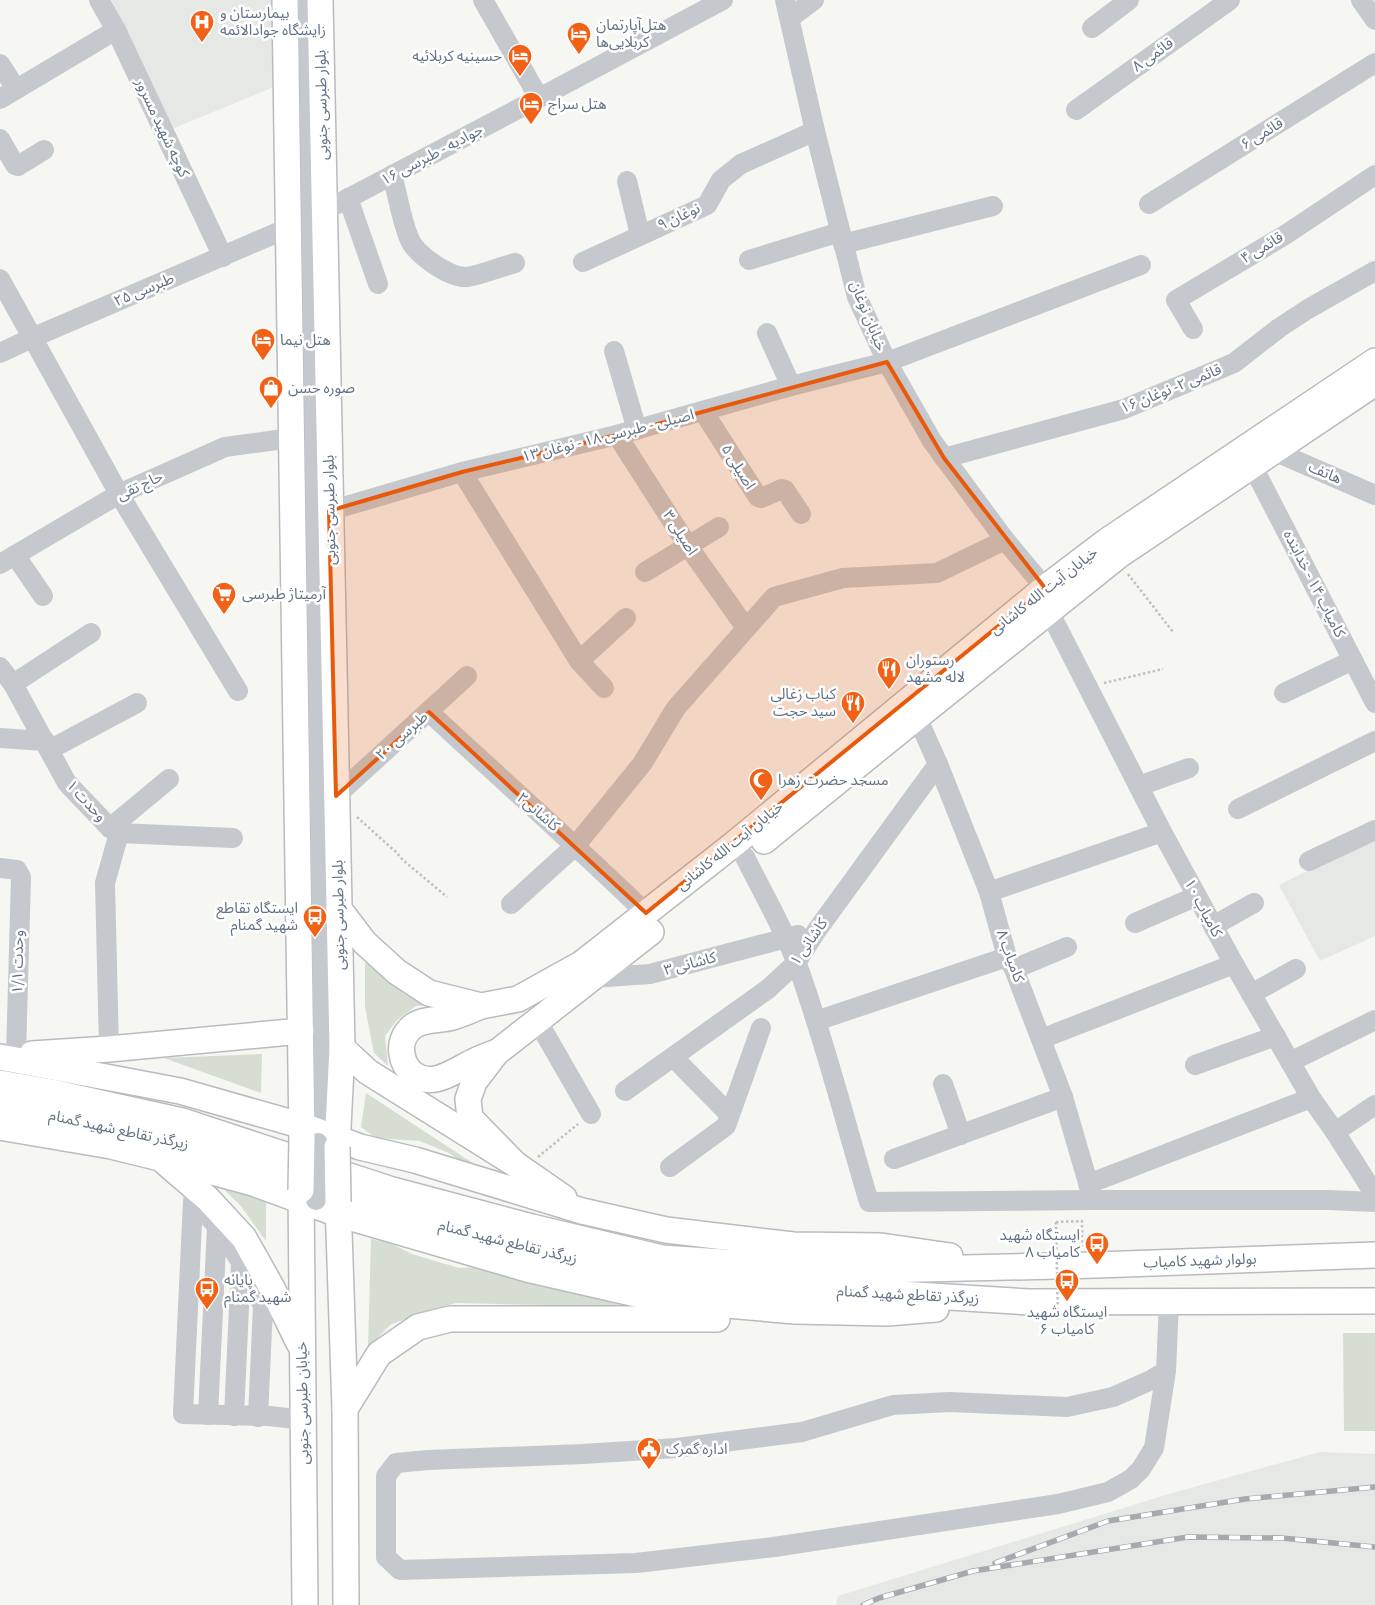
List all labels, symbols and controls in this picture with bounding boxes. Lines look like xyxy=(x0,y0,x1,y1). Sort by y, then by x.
place label: بیمارستان و زایشگاه جوادالائمه xyxy=(220,3,326,41)
hospital icon: بیمارستان و زایشگاه جوادالائمه xyxy=(189,9,215,43)
place label: هتل‌آپارتمان کربلایی‌ها xyxy=(596,15,666,53)
hotel icon: هتل‌آپارتمان کربلایی‌ها xyxy=(566,21,592,55)
street label: قائمی ۸ xyxy=(1128,33,1178,77)
hotel icon: حسینیه کربلائیه xyxy=(507,43,533,77)
place label: حسینیه کربلائیه xyxy=(412,46,502,67)
street label: بلوار طبرسی جنوبی xyxy=(311,50,333,160)
street label: کوچه شهید مسرور xyxy=(129,74,194,182)
hotel icon: هتل سراج xyxy=(518,91,544,125)
place label: هتل سراج xyxy=(548,94,607,116)
street label: قائمی ۶ xyxy=(1237,113,1287,155)
street label: جوادیه - طبرسی ۱۶ xyxy=(377,119,487,191)
street label: نوغان ۹ xyxy=(654,198,704,236)
street label: قائمی ۴ xyxy=(1237,227,1288,269)
street label: طبرسی ۲۵ xyxy=(111,268,177,312)
street label: خیابان نوغان xyxy=(844,278,892,354)
hotel icon: هتل نیما xyxy=(250,327,276,361)
place label: هتل نیما xyxy=(280,330,331,351)
street label: قائمی ۲- نوغان ۱۶ xyxy=(1117,359,1225,419)
shop icon: صوره حسن xyxy=(258,375,284,409)
place label: صوره حسن xyxy=(288,378,355,399)
street label: اصیلی - طبرسی ۱۸ - نوغان ۱۳ xyxy=(520,404,696,468)
street label: اصیلی ۵ xyxy=(716,440,760,494)
street label: بلوار طبرسی جنوبی xyxy=(319,455,341,565)
street label: هاتف xyxy=(1305,457,1345,489)
street label: حاج تقی xyxy=(113,466,167,507)
street label: اصیلی ۳ xyxy=(658,506,702,560)
street label: کامیاب ۱۴ - خدابنده xyxy=(1278,527,1350,642)
street label: خیابان آیت الله کاشانی xyxy=(986,542,1103,640)
supermarket icon: آرمیتاژ طبرسی xyxy=(211,581,237,615)
place label: آرمیتاژ طبرسی xyxy=(242,584,327,605)
place label: رستوران لاله مشهد xyxy=(906,650,965,688)
restaurant icon: رستوران لاله مشهد xyxy=(876,656,902,690)
place label: کباب زغالی سید حجت xyxy=(770,684,837,722)
restaurant icon: کباب زغالی سید حجت xyxy=(840,690,866,724)
street label: طبرسی ۲۰ xyxy=(371,707,433,765)
mosque icon: مسجد حضرت زهرا xyxy=(748,767,774,801)
place label: مسجد حضرت زهرا xyxy=(778,770,889,791)
street label: وحدت ۱ xyxy=(61,776,111,826)
street label: کاشانی۲ xyxy=(512,788,565,837)
street label: خیابان آیت الله کاشانی xyxy=(672,796,788,896)
street label: بلوار طبرسی جنوبی xyxy=(328,860,350,970)
street label: کامیاب ۱۰ xyxy=(1179,875,1228,942)
place label: ایستگاه تقاطع شهید گمنام xyxy=(216,898,298,936)
bus stop icon: ایستگاه تقاطع شهید گمنام xyxy=(302,904,328,938)
street label: کاشانی ۱ xyxy=(785,913,833,970)
street label: کامیاب ۸ xyxy=(991,927,1030,986)
street label: وحدت ۱/۱ xyxy=(7,930,29,994)
street label: کاشانی ۳ xyxy=(662,947,719,981)
street label: زیرگذر تقاطع شهید گمنام xyxy=(47,1105,191,1156)
street label: زیرگذر تقاطع شهید گمنام xyxy=(436,1215,580,1270)
place label: ایستگاه شهید کامیاب ۸ xyxy=(1000,1225,1081,1263)
bus stop icon: ایستگاه شهید کامیاب ۸ xyxy=(1084,1231,1110,1265)
street label: بولوار شهید کامیاب xyxy=(1143,1249,1257,1273)
bus stop icon: ایستگاه شهید کامیاب ۶ xyxy=(1054,1268,1080,1302)
place label: پایانه شهید گمنام xyxy=(224,1270,292,1308)
bus stop icon: پایانه شهید گمنام xyxy=(194,1276,220,1310)
street label: زیرگذر تقاطع شهید گمنام xyxy=(836,1281,980,1310)
place label: ایستگاه شهید کامیاب ۶ xyxy=(1027,1302,1107,1340)
street label: خیابان طبرسی جنوبی xyxy=(291,1341,315,1465)
public building icon: اداره گمرک xyxy=(636,1436,662,1470)
place label: اداره گمرک xyxy=(666,1439,728,1460)

